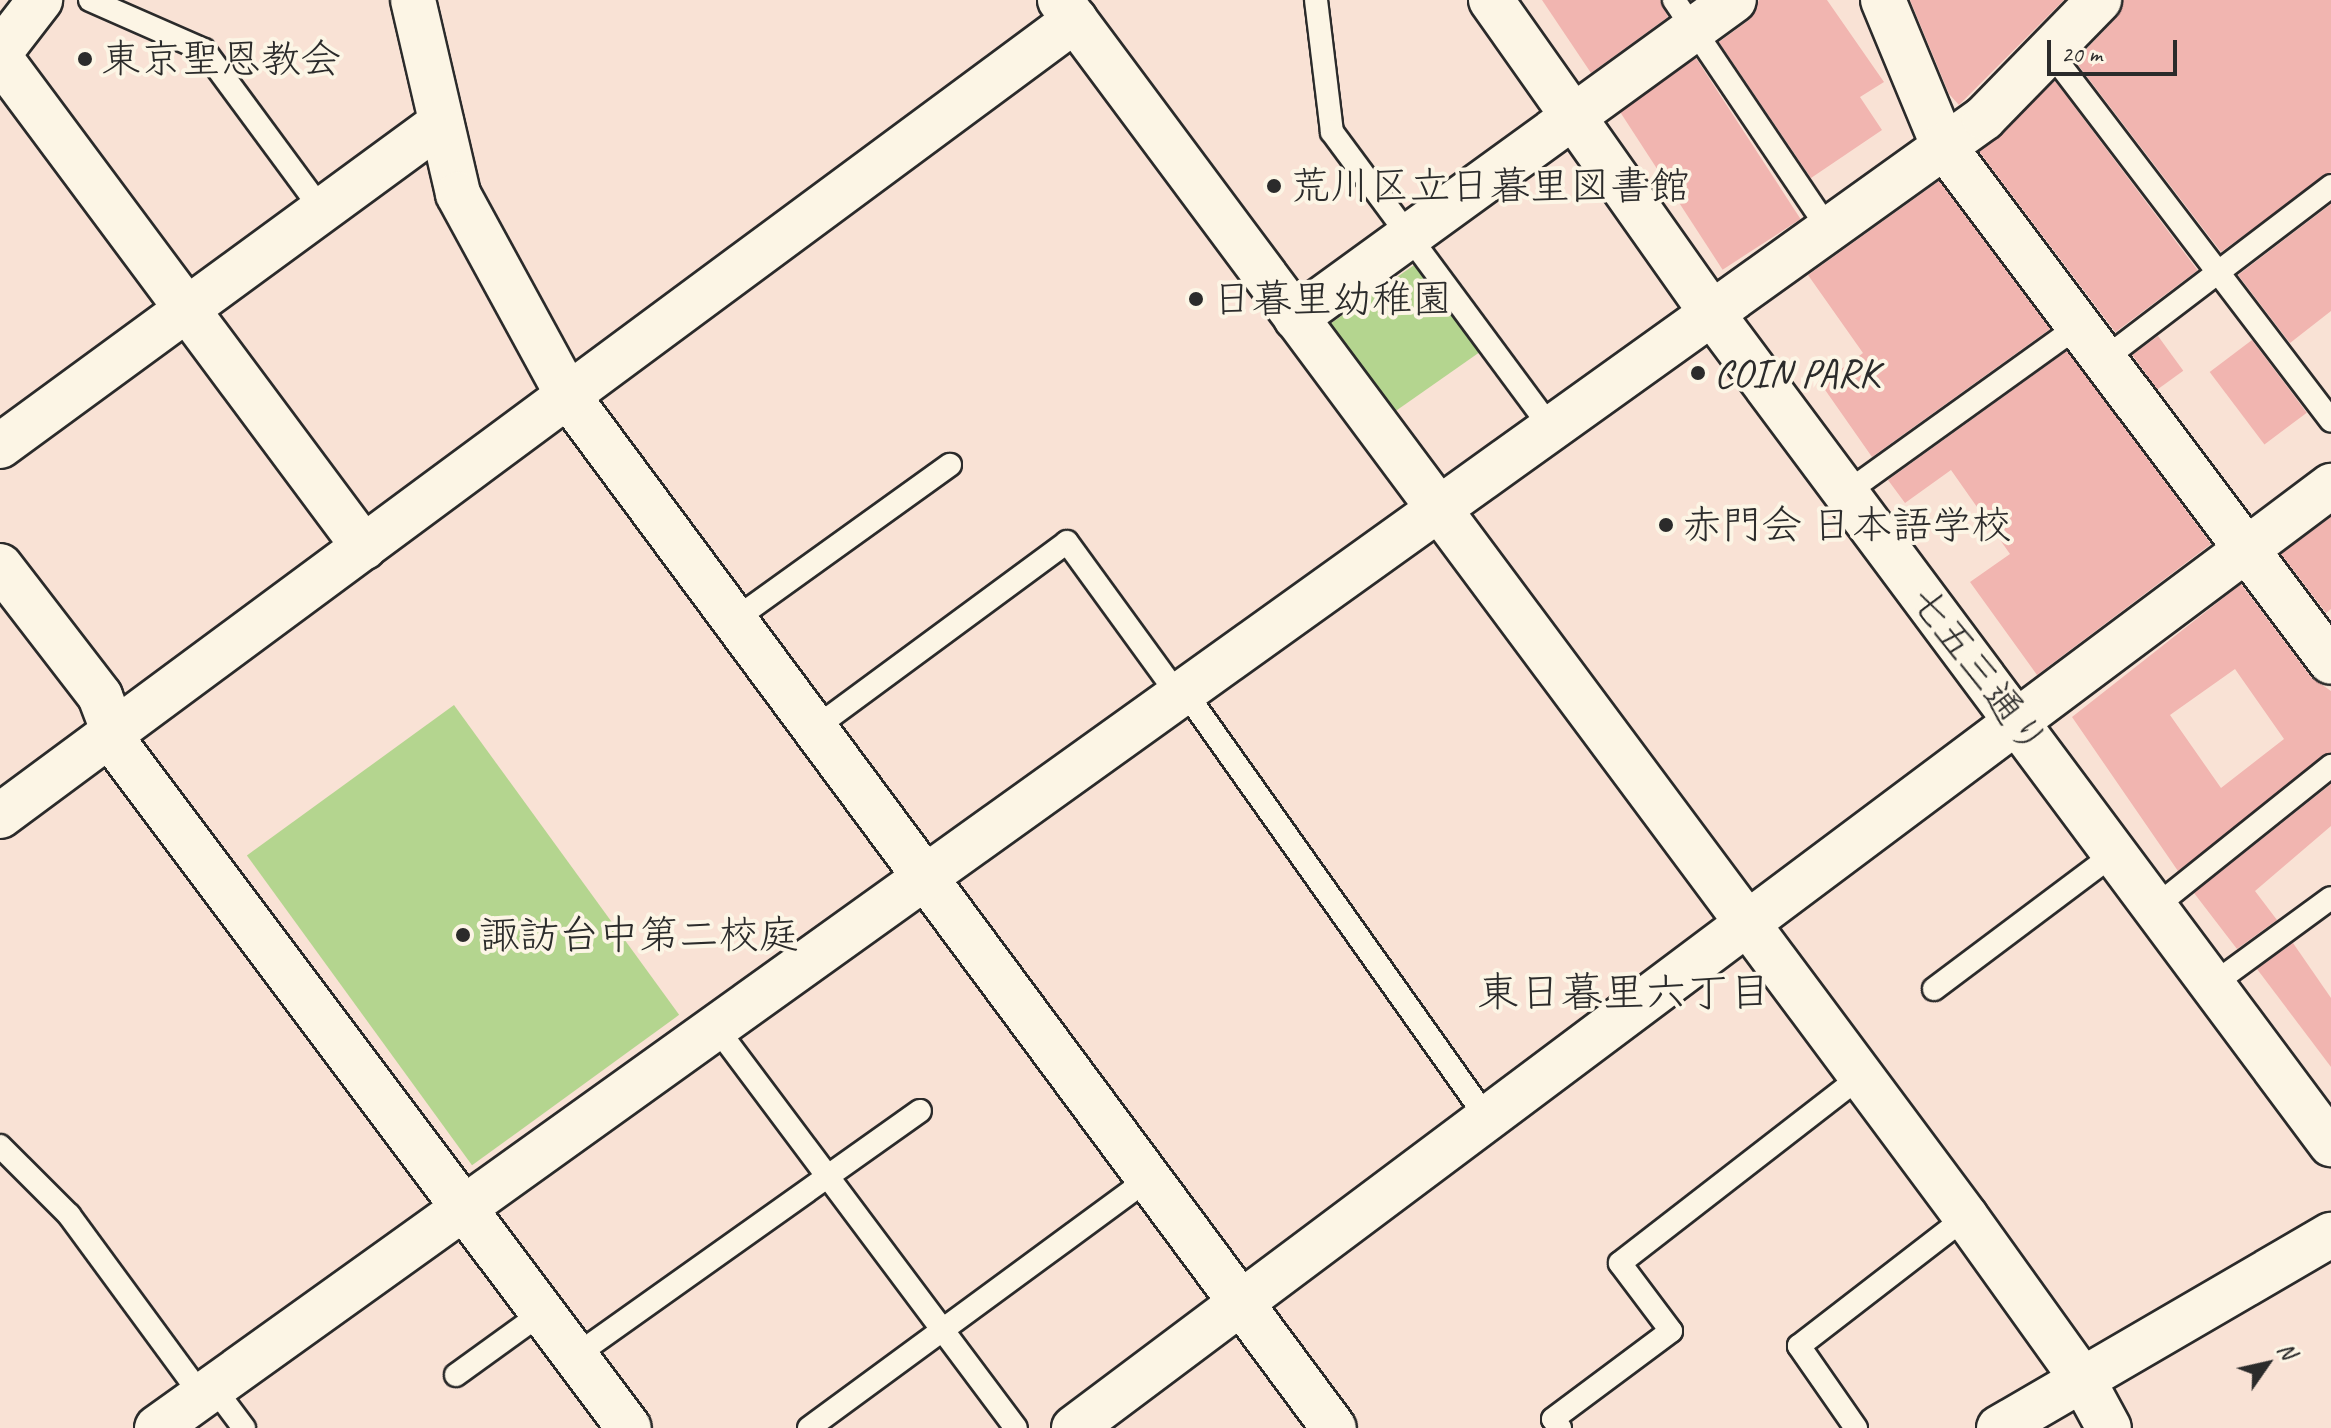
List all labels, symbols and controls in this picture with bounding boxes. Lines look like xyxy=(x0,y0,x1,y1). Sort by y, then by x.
scale bar xyxy=(2051,24,2181,74)
place label: 東京聖恩教会 xyxy=(101,35,341,83)
text: 20 m xyxy=(2061,39,2102,69)
marker: 東京聖恩教会 xyxy=(76,50,94,68)
place label: 荒川区立日暮里図書館 xyxy=(1290,162,1690,210)
marker: 荒川区立日暮里図書館 xyxy=(1265,177,1283,195)
place label: 日暮里幼稚園 xyxy=(1212,275,1452,323)
marker: 日暮里幼稚園 xyxy=(1187,290,1205,308)
place label: COIN PARK xyxy=(1714,349,1877,397)
marker: COIN PARK xyxy=(1689,364,1707,382)
place label: 赤門会 日本語学校 xyxy=(1682,501,2012,549)
marker: 赤門会 日本語学校 xyxy=(1657,516,1675,534)
street label: 七五三通り xyxy=(1900,577,2058,765)
place label: 諏訪台中第二校庭 xyxy=(479,911,799,959)
marker: 諏訪台中第二校庭 xyxy=(454,926,472,944)
district label: 東日暮里六丁目 xyxy=(1477,968,1771,1018)
north arrow xyxy=(2227,1324,2307,1404)
text: N xyxy=(2271,1337,2302,1364)

